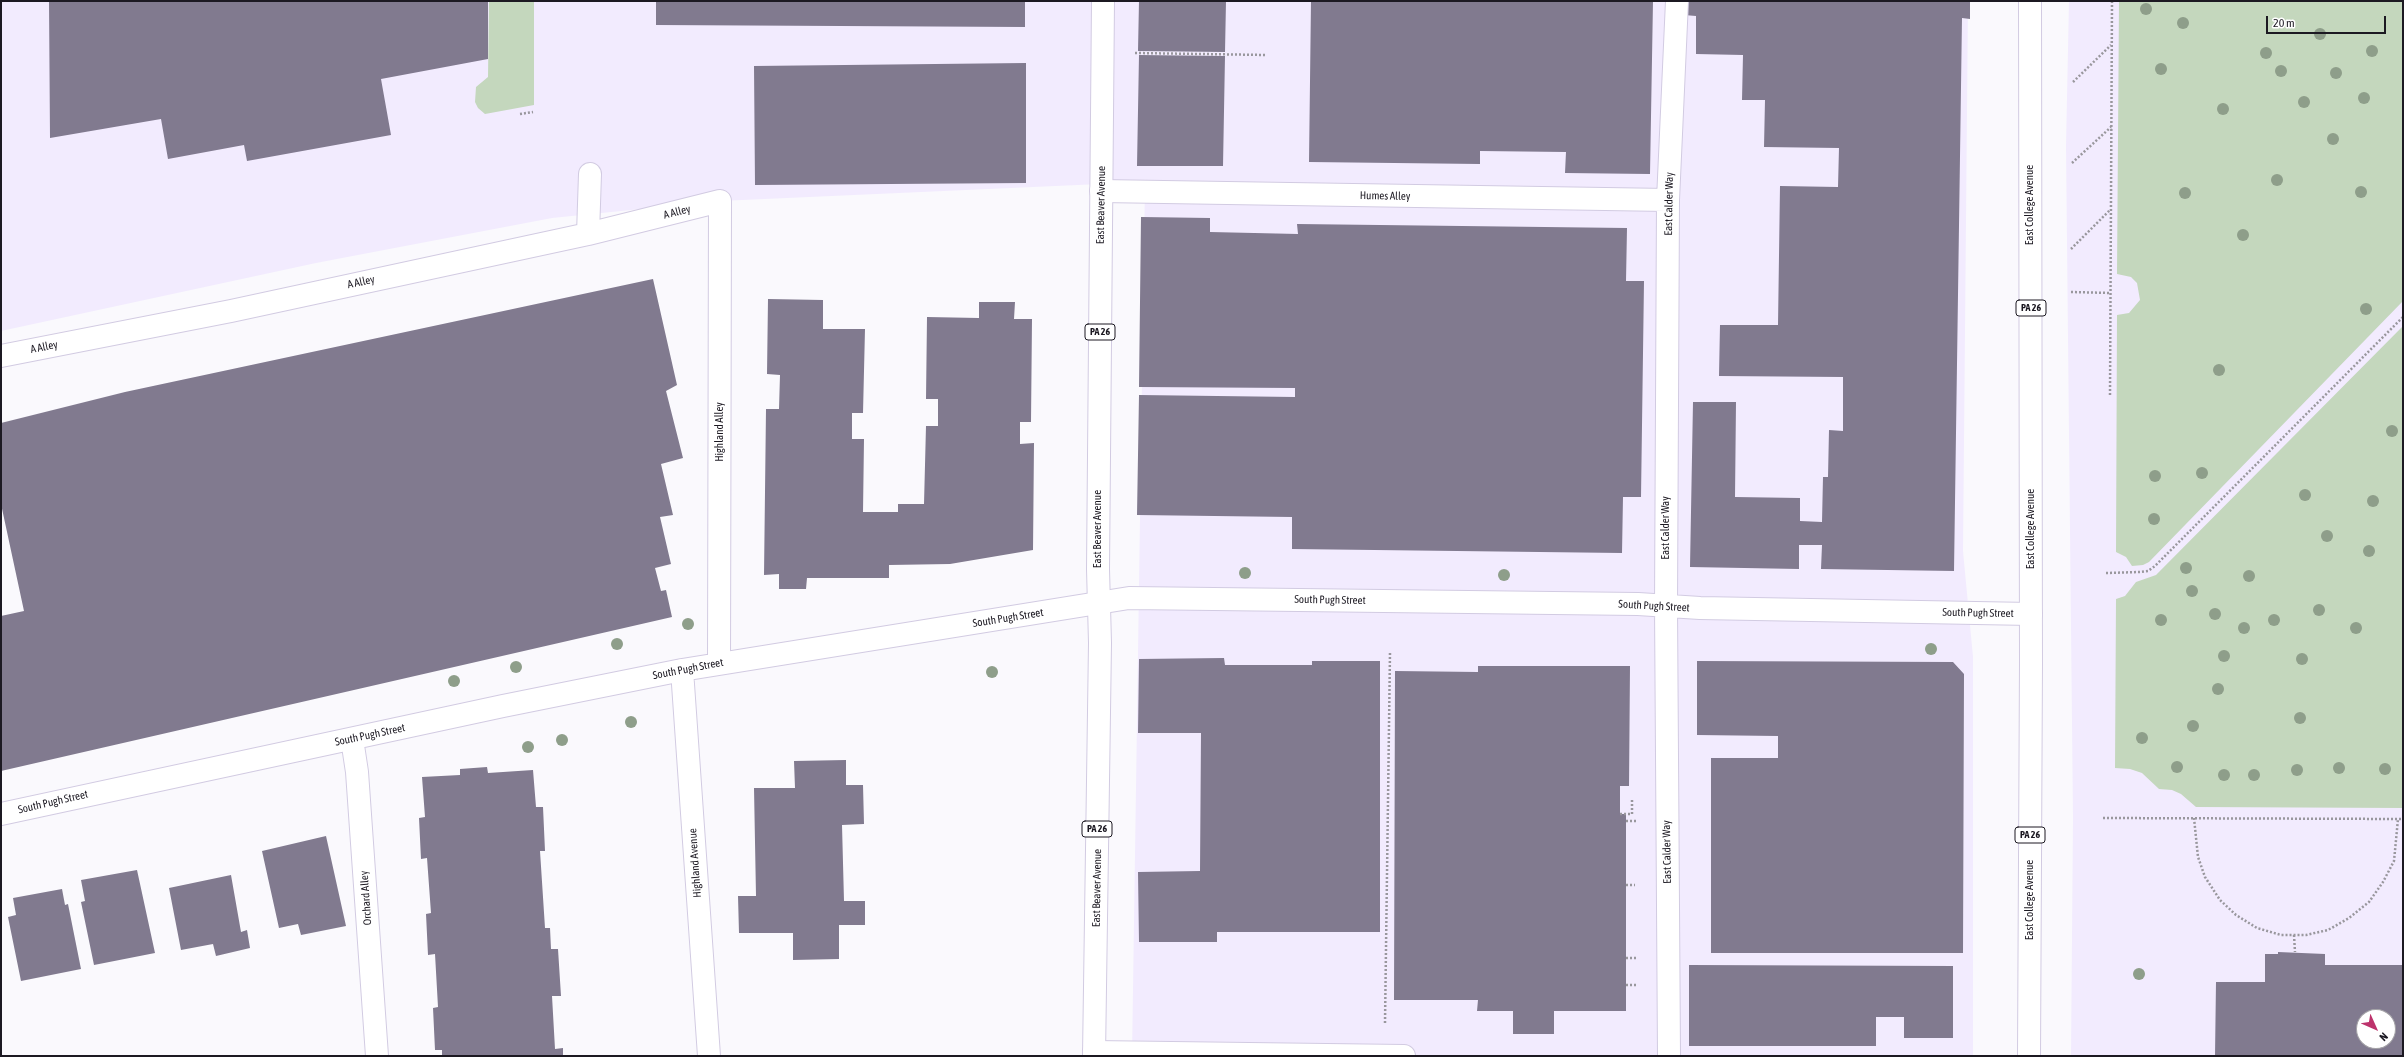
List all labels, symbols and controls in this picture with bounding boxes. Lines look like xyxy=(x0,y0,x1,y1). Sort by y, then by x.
scale bar xyxy=(2268,8,2388,34)
text: 20 m xyxy=(2273,16,2295,30)
street label: East College Avenue xyxy=(2023,165,2037,245)
street label: East Beaver Avenue xyxy=(1094,166,1108,244)
street label: East Calder Way xyxy=(1662,172,1676,236)
street label: Humes Alley xyxy=(1360,189,1410,203)
street label: A Alley xyxy=(662,202,692,222)
street label: A Alley xyxy=(346,273,376,291)
road number: PA 26 xyxy=(2016,300,2046,316)
road number: PA 26 xyxy=(1085,324,1115,340)
street label: A Alley xyxy=(29,338,59,356)
street label: Highland Alley xyxy=(713,402,727,462)
street label: East College Avenue xyxy=(2024,489,2038,569)
street label: East Beaver Avenue xyxy=(1091,490,1105,568)
street label: East Calder Way xyxy=(1659,496,1673,560)
street label: South Pugh Street xyxy=(1294,593,1366,607)
street label: South Pugh Street xyxy=(1618,598,1690,614)
street label: South Pugh Street xyxy=(972,606,1044,630)
street label: South Pugh Street xyxy=(1942,606,2014,620)
street label: South Pugh Street xyxy=(652,656,724,682)
street label: South Pugh Street xyxy=(334,721,406,749)
street label: South Pugh Street xyxy=(17,788,89,816)
street label: East Calder Way xyxy=(1660,820,1674,884)
road number: PA 26 xyxy=(1082,821,1112,837)
road number: PA 26 xyxy=(2015,827,2045,843)
street label: Highland Avenue xyxy=(686,828,704,898)
street label: East Beaver Avenue xyxy=(1090,849,1104,927)
street label: East College Avenue xyxy=(2023,860,2037,940)
street label: Orchard Alley xyxy=(358,870,374,926)
north arrow xyxy=(2356,1009,2396,1049)
text: N xyxy=(2377,1030,2390,1043)

